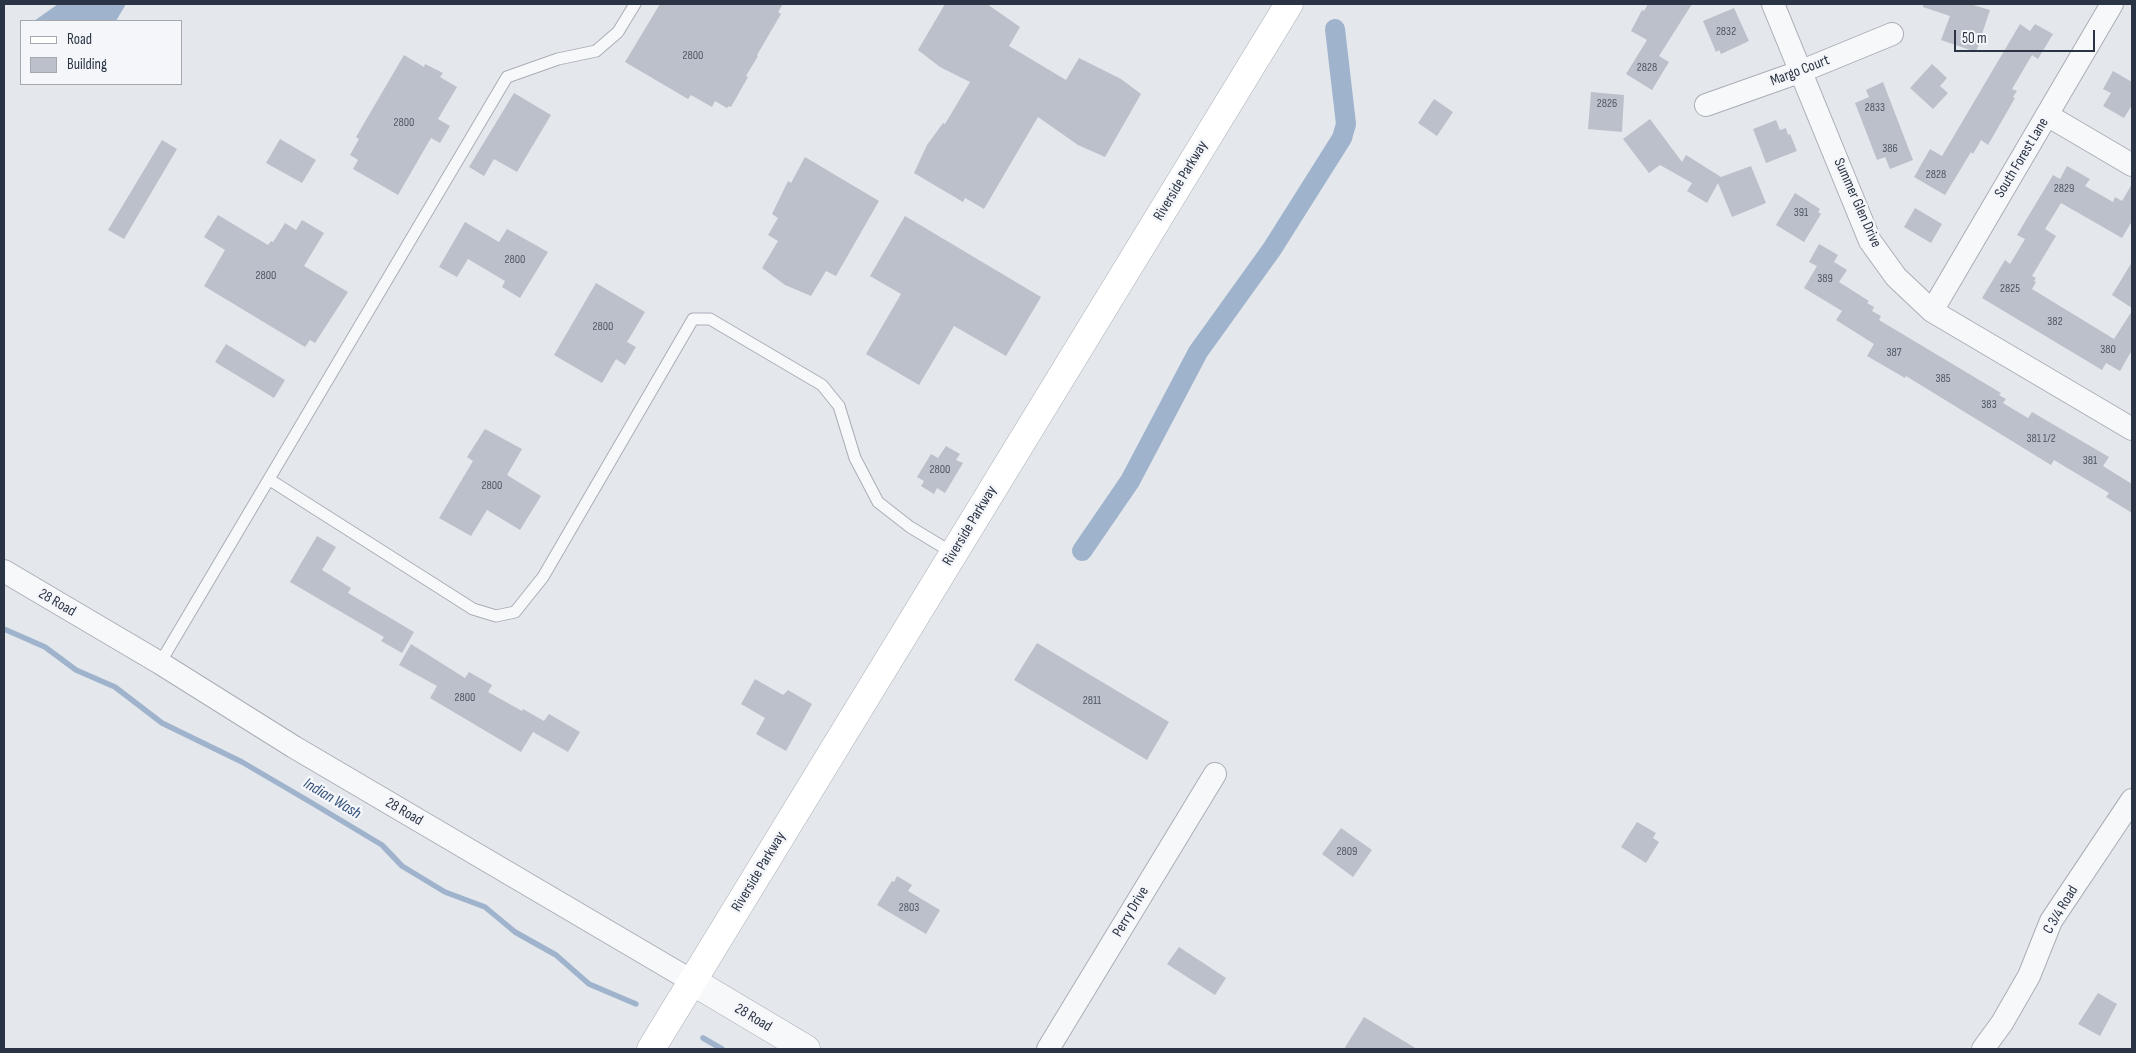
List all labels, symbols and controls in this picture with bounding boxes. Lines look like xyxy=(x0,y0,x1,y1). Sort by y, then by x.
legend xyxy=(20,20,182,85)
scale bar xyxy=(1956,20,2097,52)
house number: 2832 xyxy=(1716,25,1736,39)
text: 50 m xyxy=(1962,29,1987,48)
text: Road xyxy=(67,30,92,49)
house number: 2800 xyxy=(683,49,703,63)
street label: Margo Court xyxy=(1768,52,1832,90)
text: Building xyxy=(67,55,107,74)
house number: 2828 xyxy=(1637,61,1657,75)
house number: 2826 xyxy=(1597,97,1617,111)
house number: 2833 xyxy=(1865,101,1885,115)
street label: South Forest Lane xyxy=(1991,115,2053,201)
house number: 2800 xyxy=(394,116,414,130)
street label: Riverside Parkway xyxy=(1150,138,1212,224)
house number: 386 xyxy=(1882,142,1898,156)
street label: Summer Glen Drive xyxy=(1829,155,1885,251)
house number: 2828 xyxy=(1926,168,1946,182)
house number: 2829 xyxy=(2054,182,2074,196)
house number: 391 xyxy=(1794,206,1808,220)
house number: 2800 xyxy=(505,253,525,267)
house number: 2800 xyxy=(256,269,276,283)
house number: 389 xyxy=(1817,272,1833,286)
house number: 2825 xyxy=(2000,282,2020,296)
house number: 382 xyxy=(2047,315,2063,329)
house number: 2800 xyxy=(593,320,613,334)
house number: 380 xyxy=(2100,343,2116,357)
house number: 387 xyxy=(1886,346,1902,360)
house number: 385 xyxy=(1935,372,1951,386)
house number: 383 xyxy=(1981,398,1997,412)
house number: 381 1/2 xyxy=(2026,432,2056,446)
house number: 381 xyxy=(2083,454,2097,468)
house number: 2800 xyxy=(930,463,950,477)
house number: 2800 xyxy=(482,479,502,493)
street label: Riverside Parkway xyxy=(939,483,1001,569)
street label: 28 Road xyxy=(35,585,79,621)
house number: 2800 xyxy=(455,691,475,705)
house number: 2811 xyxy=(1083,694,1101,708)
water label: Indian Wash xyxy=(300,774,364,824)
street label: 28 Road xyxy=(382,794,426,830)
street label: Riverside Parkway xyxy=(728,829,790,915)
house number: 2809 xyxy=(1337,845,1357,859)
street label: C 3/4 Road xyxy=(2040,882,2082,938)
street label: Perry Drive xyxy=(1109,884,1153,940)
house number: 2803 xyxy=(899,901,919,915)
street label: 28 Road xyxy=(731,1000,775,1036)

